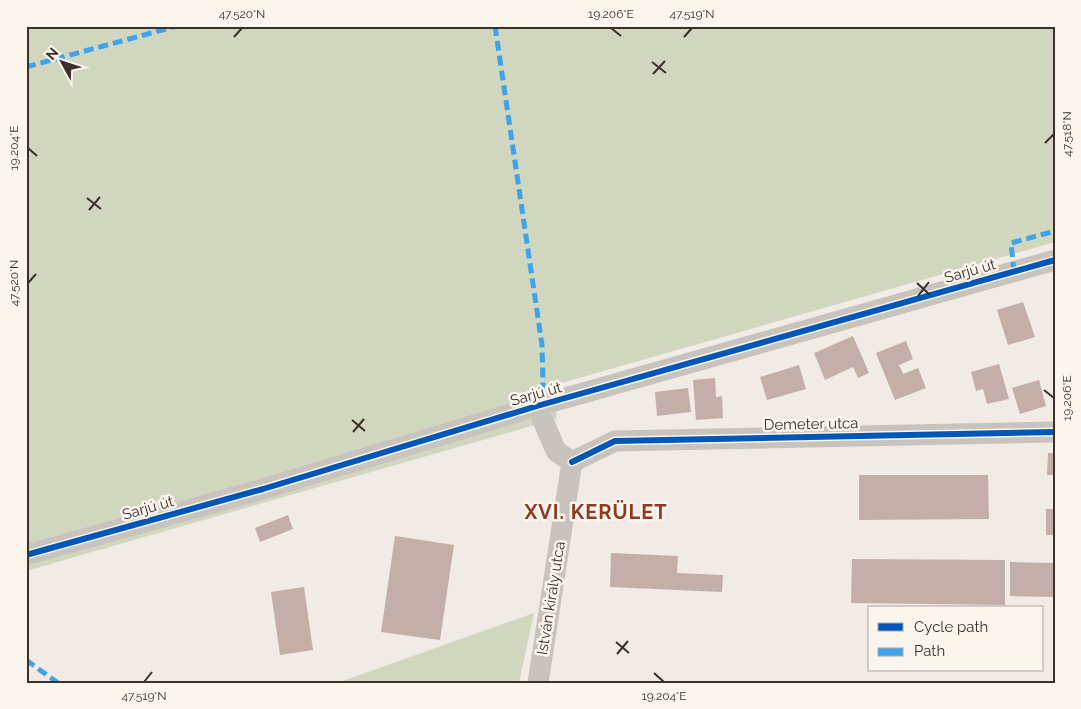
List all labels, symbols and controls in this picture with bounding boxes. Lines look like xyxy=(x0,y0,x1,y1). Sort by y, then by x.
text: 47.520°N xyxy=(219,7,265,21)
text: 19.206°E xyxy=(588,7,634,21)
text: 47.519°N xyxy=(669,7,715,21)
north arrow xyxy=(38,38,88,88)
text: N xyxy=(42,44,62,63)
text: 47.518°N xyxy=(1060,111,1074,157)
text: 19.204°E xyxy=(7,126,21,170)
street label: Sarjú út xyxy=(942,255,998,287)
text: 47.520°N xyxy=(7,260,21,306)
text: 19.206°E xyxy=(1060,375,1074,421)
street label: Sarjú út xyxy=(508,378,564,410)
street label: Demeter utca xyxy=(763,414,859,434)
street label: Sarjú út xyxy=(120,492,176,524)
district label: XVI. KERÜLET xyxy=(523,500,668,524)
street label: István király utca xyxy=(533,540,569,656)
legend xyxy=(868,606,1044,672)
text: Cycle path xyxy=(914,618,988,636)
text: Path xyxy=(914,642,945,660)
text: 47.519°N xyxy=(121,689,167,703)
text: 19.204°E xyxy=(642,689,686,703)

